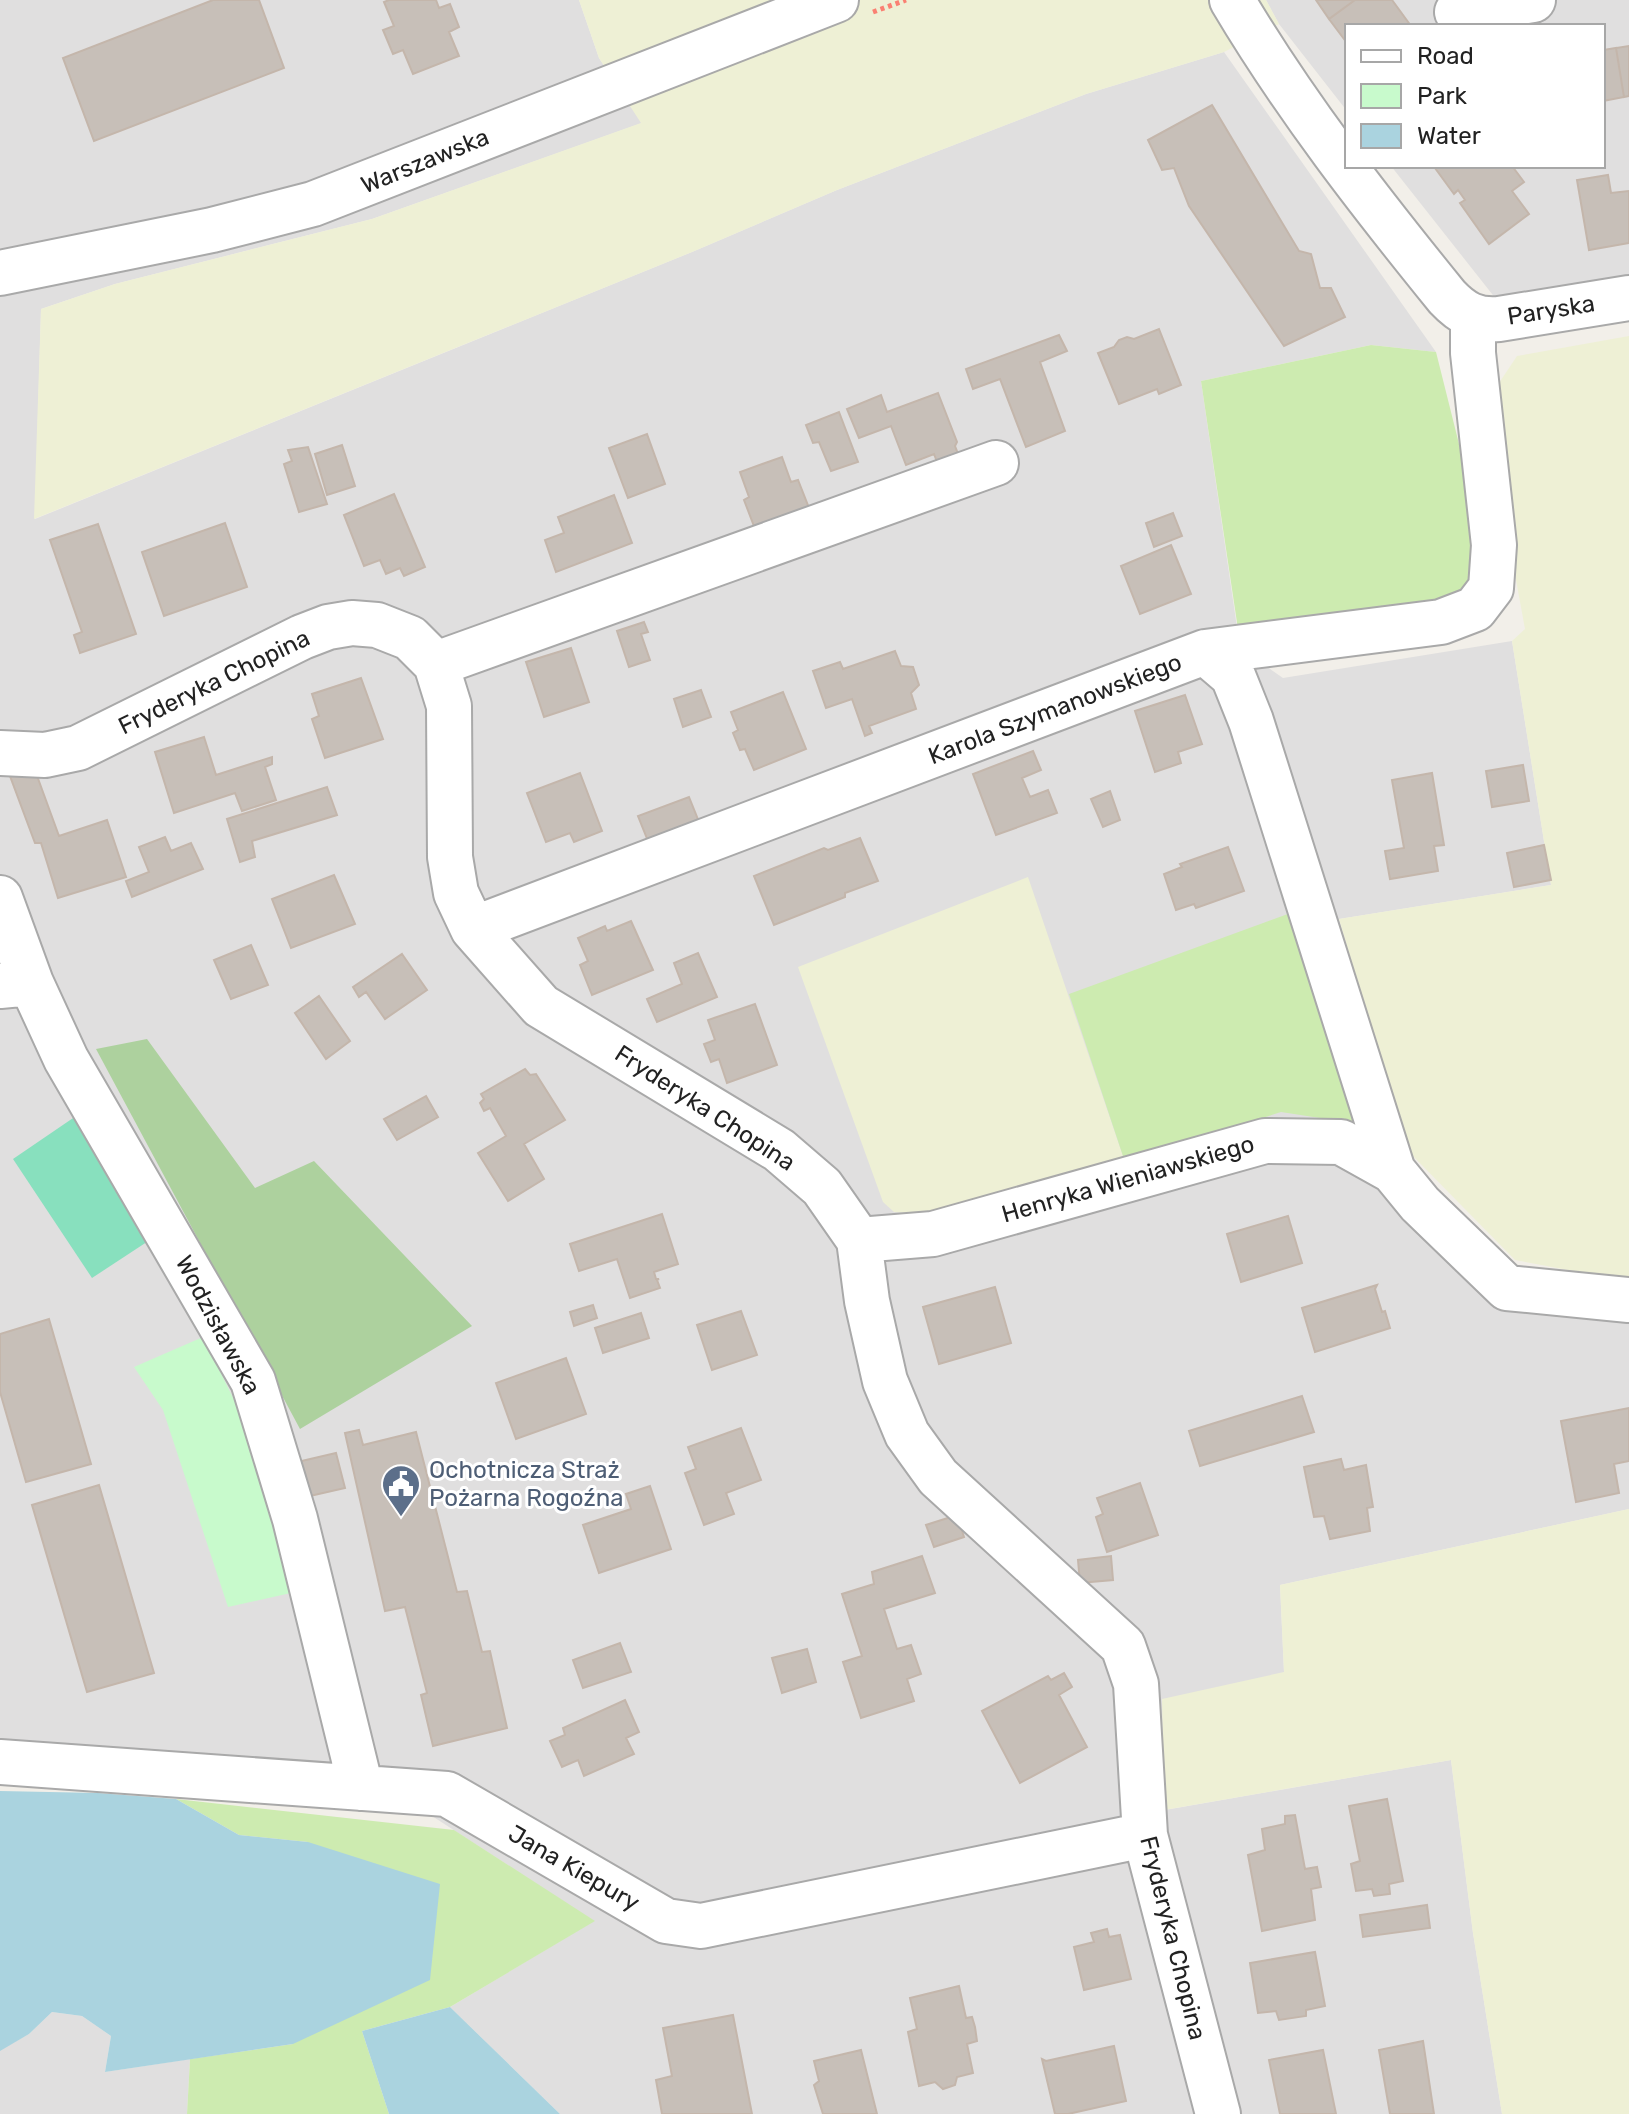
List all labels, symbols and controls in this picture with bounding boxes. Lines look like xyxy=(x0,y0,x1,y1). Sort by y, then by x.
legend xyxy=(1345,24,1605,168)
text: Road xyxy=(1417,42,1474,70)
text: Park xyxy=(1417,82,1468,110)
text: Water xyxy=(1417,122,1481,150)
street label: Warszawska xyxy=(357,123,493,199)
street label: Paryska xyxy=(1505,289,1597,331)
street label: Fryderyka Chopina xyxy=(114,624,314,740)
street label: Karola Szymanowskiego xyxy=(924,648,1186,770)
street label: Fryderyka Chopina xyxy=(610,1039,800,1177)
street label: Henryka Wieniawskiego xyxy=(999,1130,1257,1228)
street label: Wodzisławska xyxy=(170,1251,266,1399)
place label: Ochotnicza Straż Pożarna Rogoźna xyxy=(429,1456,623,1512)
public building icon: Ochotnicza Straż Pożarna Rogoźna xyxy=(380,1463,422,1518)
street label: Jana Kiepury xyxy=(503,1819,645,1917)
street label: Fryderyka Chopina xyxy=(1134,1833,1212,2043)

